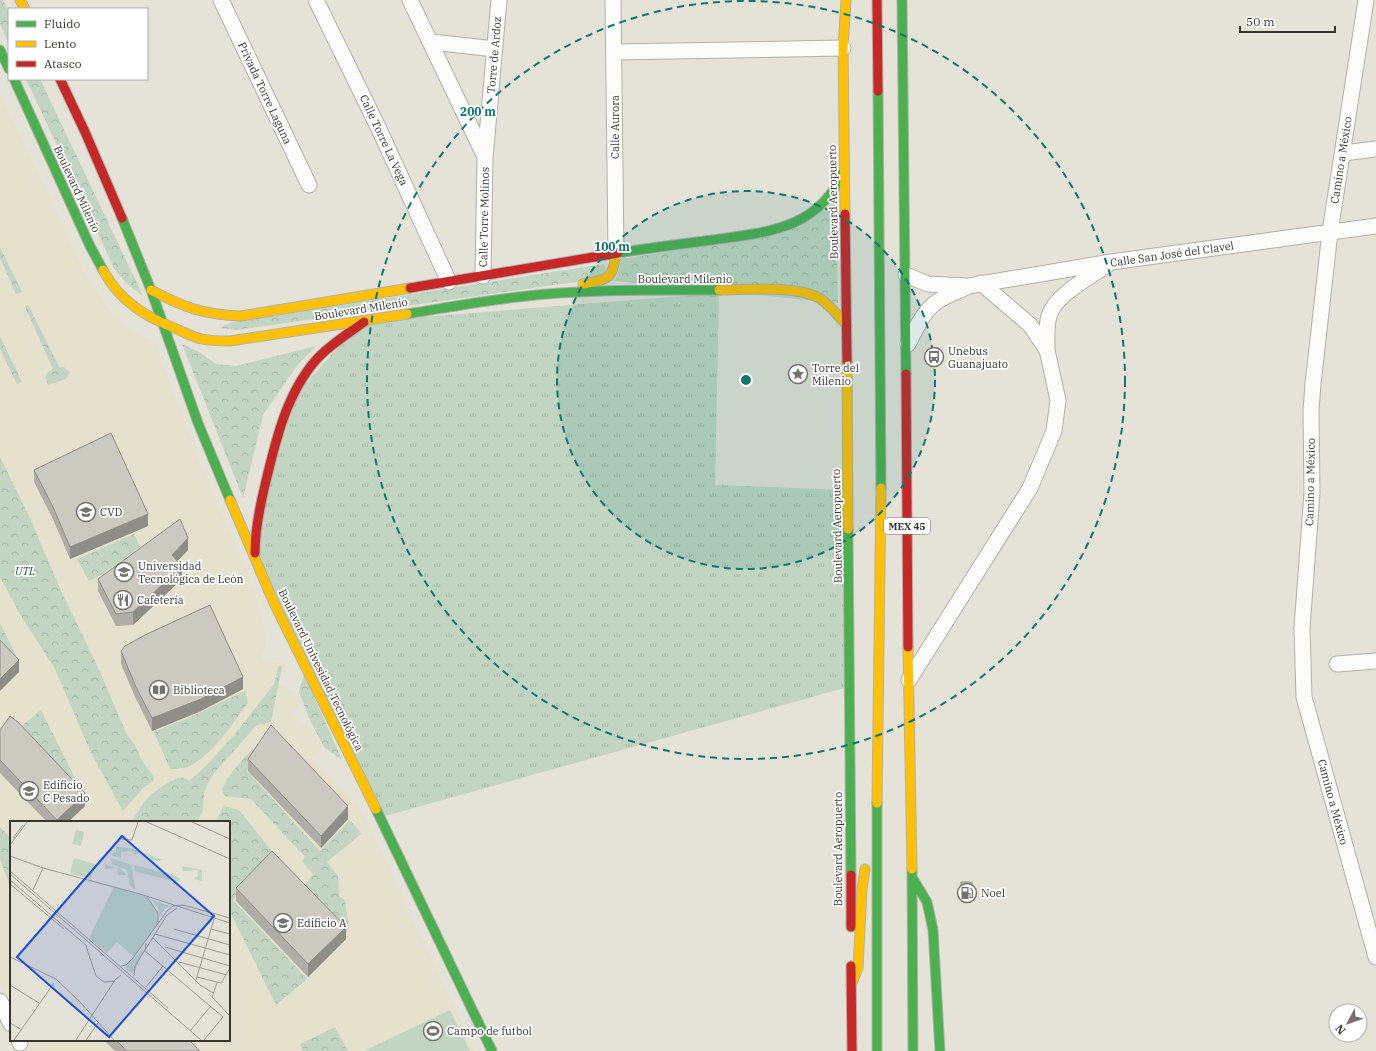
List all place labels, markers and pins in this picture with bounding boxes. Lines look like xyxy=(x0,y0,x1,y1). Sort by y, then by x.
place label: Unebus Guanajuato xyxy=(948,344,1008,371)
bus stop icon: Unebus Guanajuato xyxy=(923,346,945,368)
place label: Torre del Milenio xyxy=(812,361,859,388)
place icon: Torre del Milenio xyxy=(787,363,809,385)
centre of rings xyxy=(739,373,753,387)
school or university icon: CVD xyxy=(75,501,97,523)
place label: CVD xyxy=(100,505,122,519)
place label: Universidad Tecnológica de León xyxy=(138,559,243,586)
school or university icon: Universidad Tecnológica de León xyxy=(113,561,135,583)
restaurant icon: Cafetería xyxy=(112,589,134,611)
place label: Cafetería xyxy=(137,593,184,607)
library icon: Biblioteca xyxy=(148,679,170,701)
place label: Biblioteca xyxy=(173,683,225,697)
place label: Edificio C Pesado xyxy=(43,778,90,805)
school or university icon: Edificio C Pesado xyxy=(18,780,40,802)
fuel station icon: Noel xyxy=(956,882,978,904)
place label: Noel xyxy=(981,886,1005,900)
school or university icon: Edificio A xyxy=(272,912,294,934)
place label: Edificio A xyxy=(297,916,347,930)
sports icon: Campo de futbol xyxy=(422,1020,444,1042)
place label: Campo de futbol xyxy=(447,1024,532,1038)

